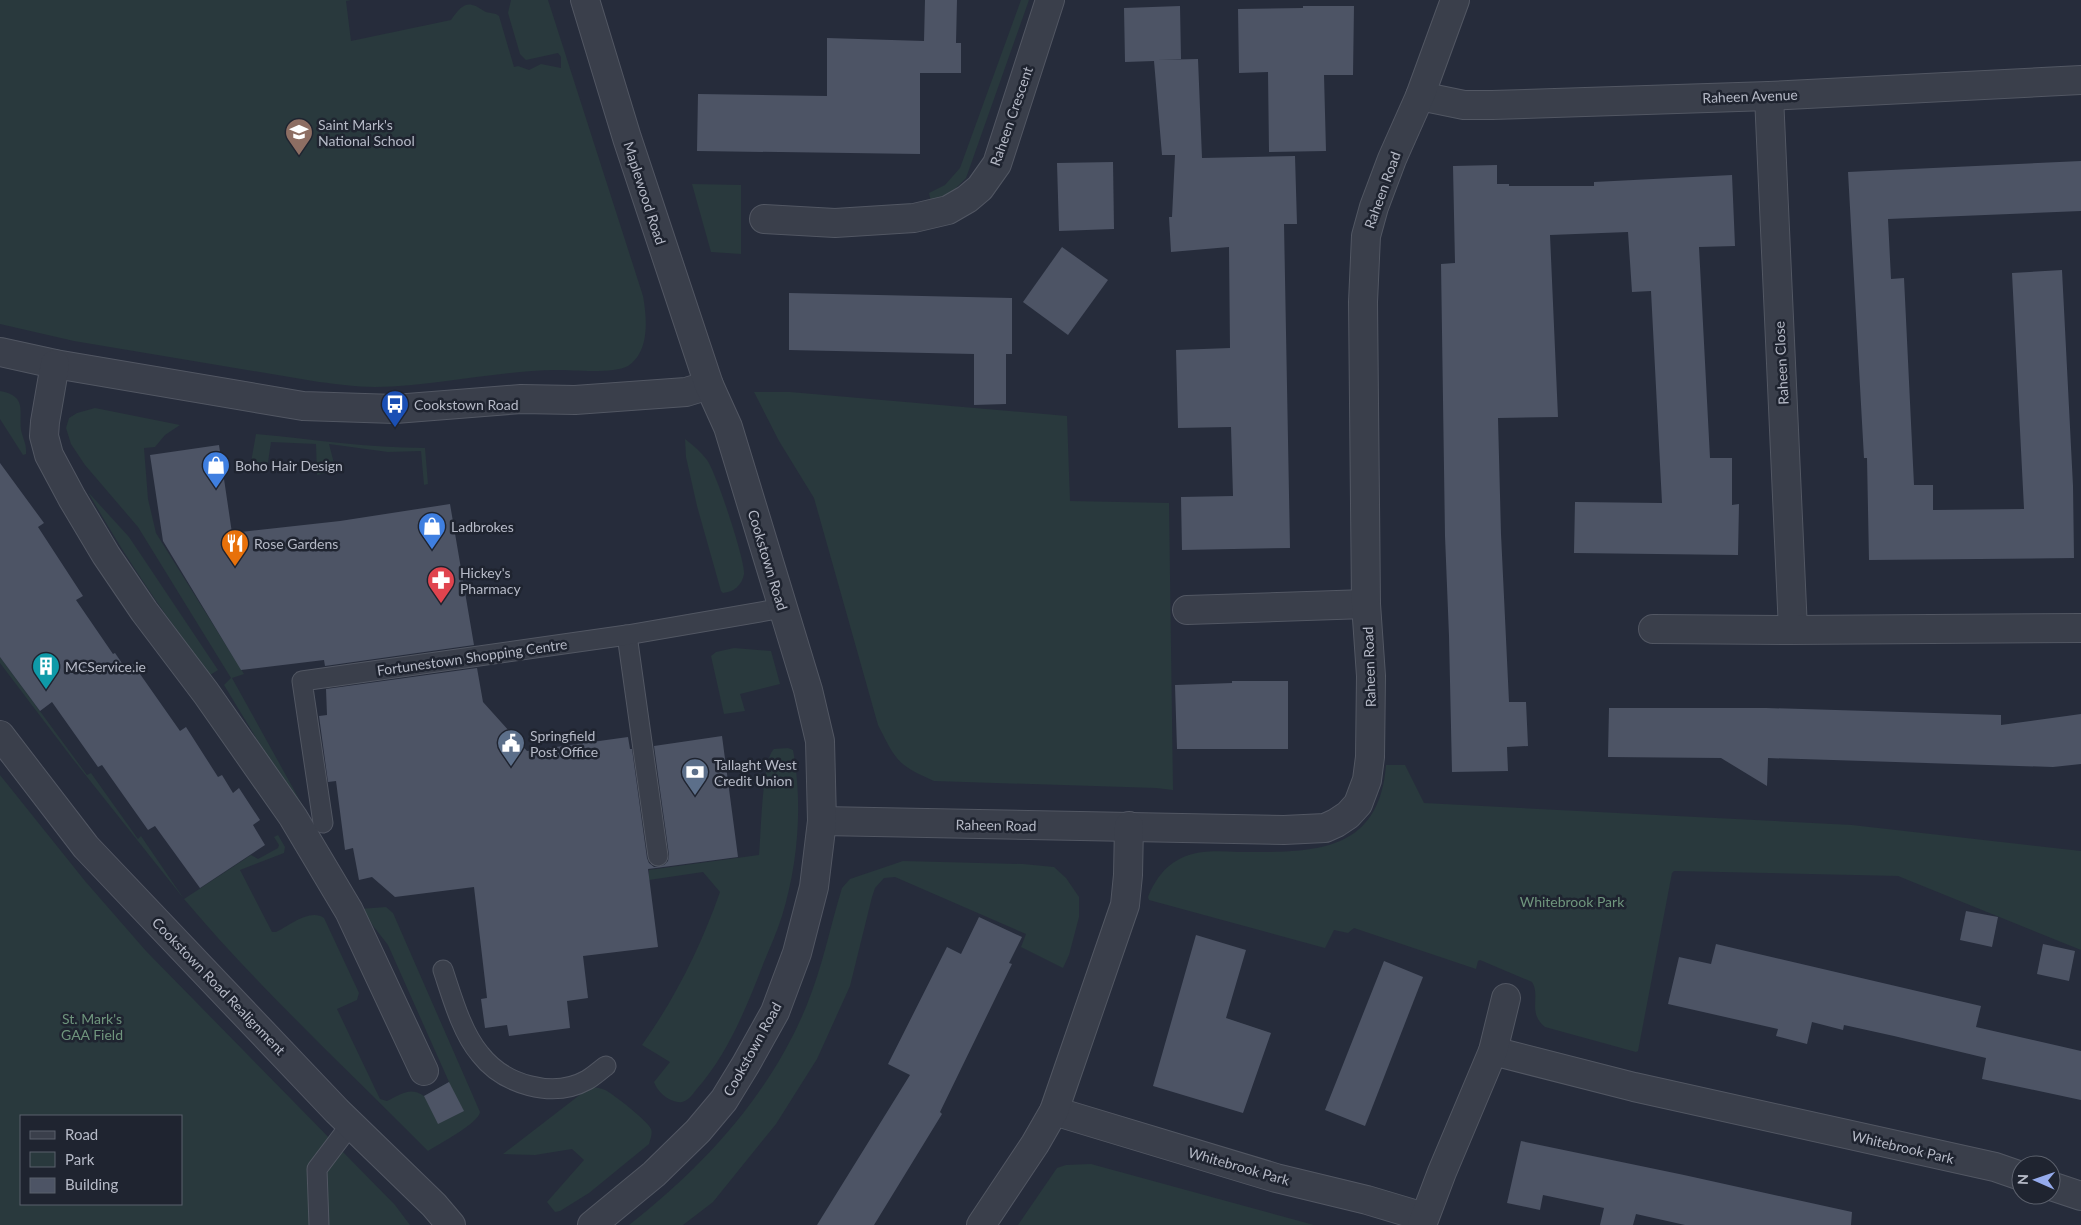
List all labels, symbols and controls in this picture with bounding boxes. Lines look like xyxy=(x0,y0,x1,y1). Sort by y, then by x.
street label: Raheen Crescent xyxy=(986,64,1036,168)
street label: Raheen Avenue xyxy=(1702,86,1798,106)
place label: Saint Mark's National School xyxy=(318,116,415,149)
school or university icon: Saint Mark's National School xyxy=(284,117,314,156)
street label: Maplewood Road xyxy=(620,139,670,247)
street label: Raheen Road xyxy=(1360,149,1404,231)
street label: Raheen Close xyxy=(1770,321,1792,405)
bus stop icon: Cookstown Road xyxy=(380,389,410,428)
place label: Cookstown Road xyxy=(414,396,519,413)
shop icon: Boho Hair Design xyxy=(201,450,231,489)
place label: Boho Hair Design xyxy=(235,457,343,474)
street label: Cookstown Road xyxy=(745,508,791,612)
shop icon: Ladbrokes xyxy=(417,511,447,550)
place label: Ladbrokes xyxy=(451,518,514,535)
restaurant icon: Rose Gardens xyxy=(220,528,250,567)
place label: Rose Gardens xyxy=(254,535,338,552)
place label: Hickey's Pharmacy xyxy=(460,564,521,597)
pharmacy icon: Hickey's Pharmacy xyxy=(426,565,456,604)
street label: Raheen Road xyxy=(1359,626,1379,708)
street label: Fortunestown Shopping Centre xyxy=(376,635,568,679)
building icon: MCService.ie xyxy=(31,651,61,690)
place label: MCService.ie xyxy=(65,658,146,675)
place label: Springfield Post Office xyxy=(530,727,598,760)
public building icon: Springfield Post Office xyxy=(496,728,526,767)
place label: Tallaght West Credit Union xyxy=(714,756,797,789)
bank icon: Tallaght West Credit Union xyxy=(680,757,710,796)
street label: Raheen Road xyxy=(956,816,1036,834)
park label: Whitebrook Park xyxy=(1520,893,1625,910)
street label: Cookstown Road Realignment xyxy=(149,914,289,1058)
street label: Cookstown Road xyxy=(719,999,785,1099)
park label: St. Mark's GAA Field xyxy=(61,1010,123,1043)
legend xyxy=(20,1115,182,1205)
text: Road xyxy=(65,1125,98,1143)
street label: Whitebrook Park xyxy=(1850,1127,1957,1167)
street label: Whitebrook Park xyxy=(1186,1143,1292,1189)
text: Park xyxy=(65,1150,95,1168)
north arrow xyxy=(2011,1155,2061,1205)
text: N xyxy=(2014,1174,2031,1185)
text: Building xyxy=(65,1175,118,1193)

